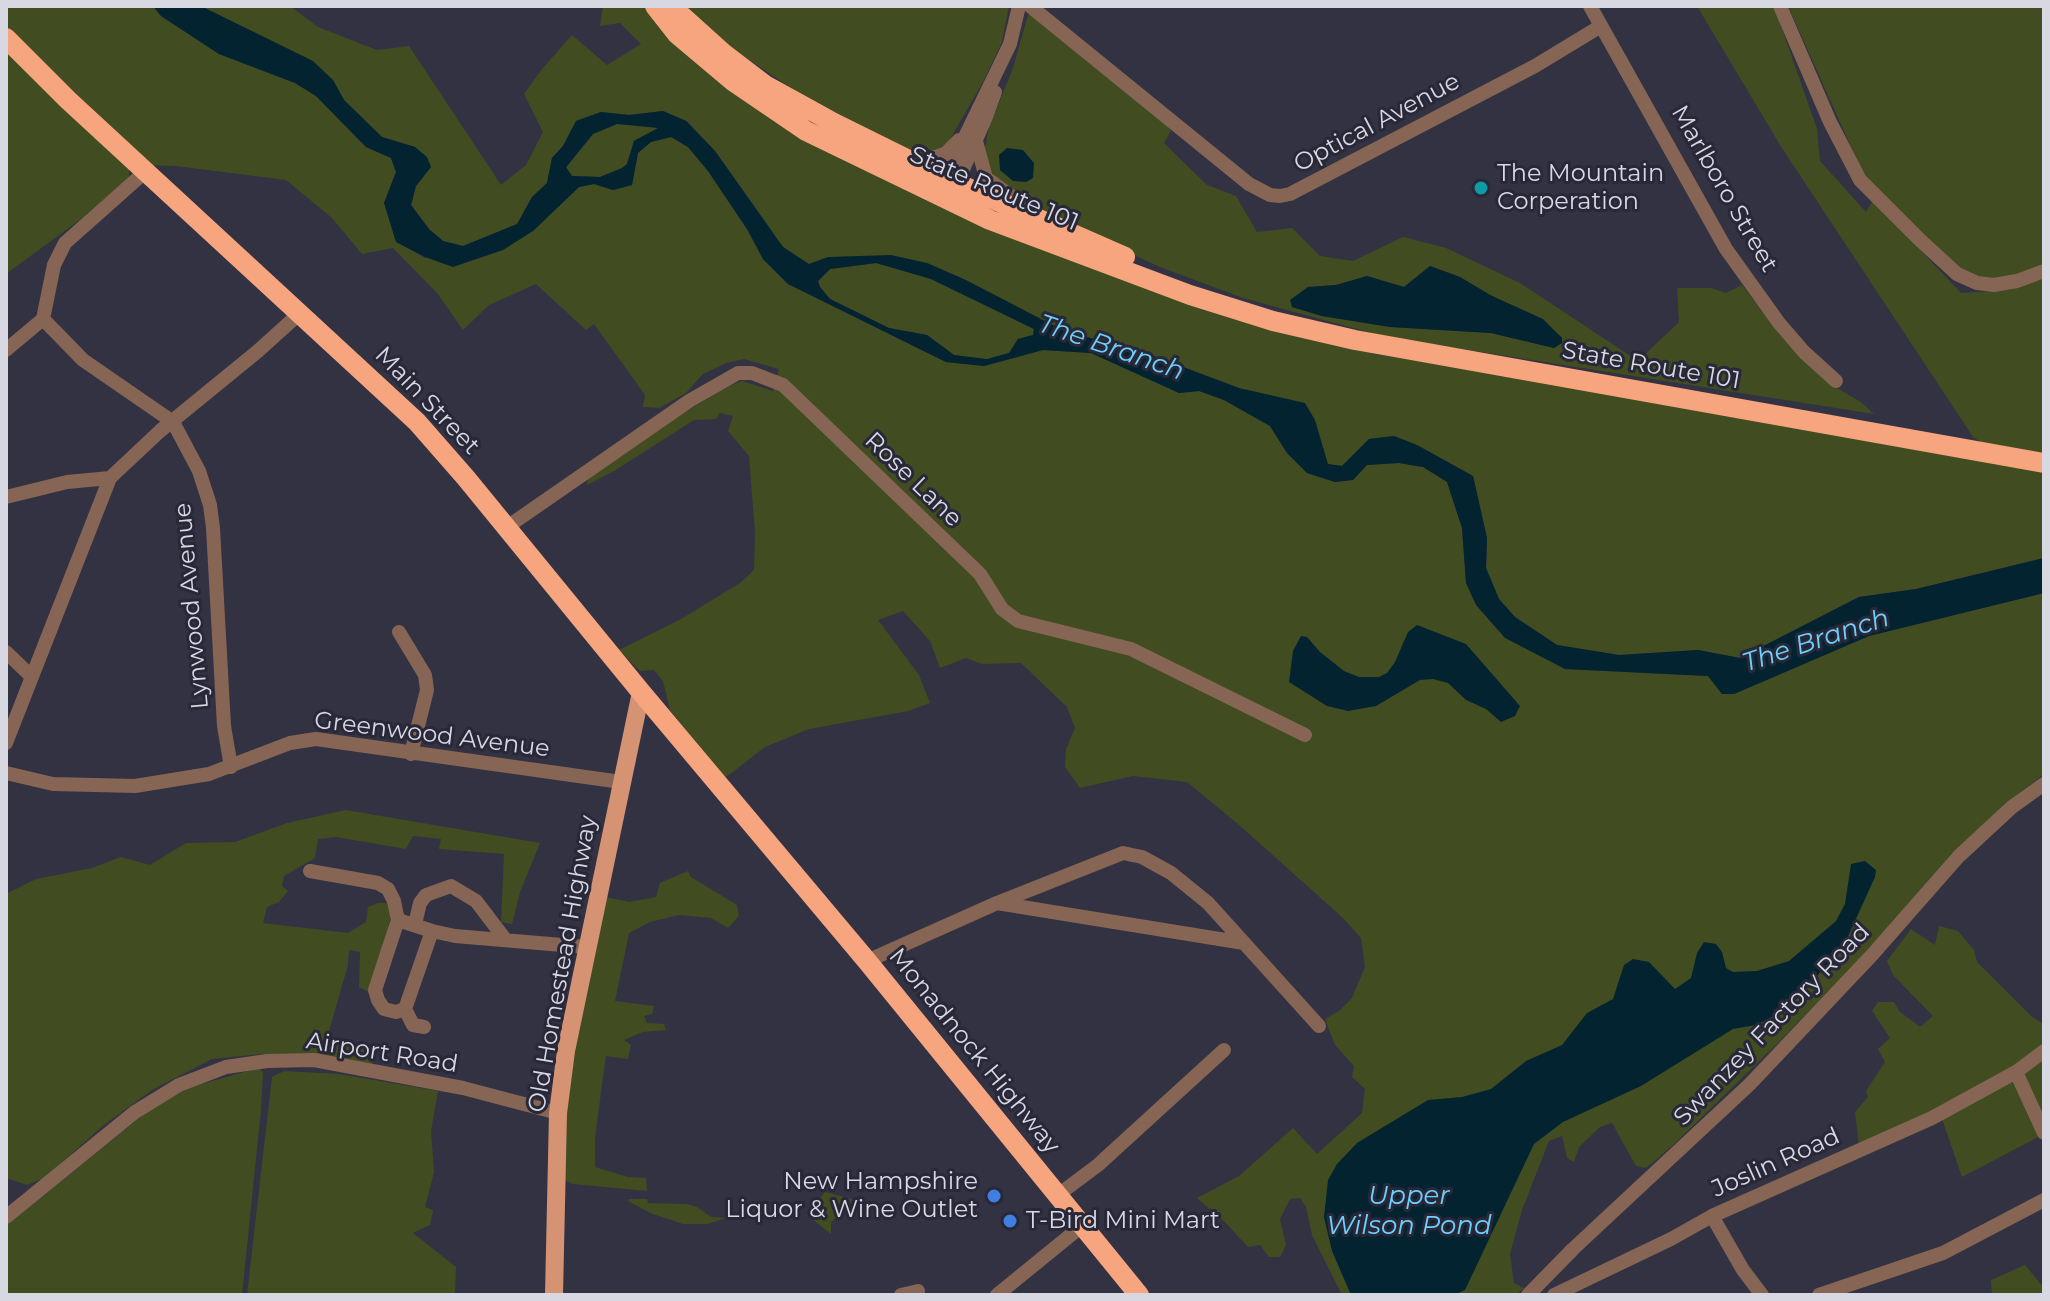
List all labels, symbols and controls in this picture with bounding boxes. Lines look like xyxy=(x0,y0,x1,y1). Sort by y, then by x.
street label: Optical Avenue xyxy=(1289,67,1465,179)
street label: Marlboro Street xyxy=(1665,101,1783,277)
street label: State Route 101 xyxy=(905,141,1083,237)
place label: The Mountain Corperation xyxy=(1497,160,1664,216)
marker: The Mountain Corperation xyxy=(1472,179,1490,197)
water label: The Branch xyxy=(1034,309,1188,387)
street label: State Route 101 xyxy=(1560,336,1742,396)
street label: Main Street xyxy=(368,341,486,461)
street label: Rose Lane xyxy=(858,427,968,533)
street label: Lynwood Avenue xyxy=(169,502,215,710)
water label: The Branch xyxy=(1739,603,1893,679)
street label: Greenwood Avenue xyxy=(313,706,551,764)
street label: Old Homestead Highway xyxy=(523,813,603,1115)
street label: Swanzey Factory Road xyxy=(1668,918,1876,1132)
street label: Monadnock Highway xyxy=(882,943,1066,1159)
street label: Airport Road xyxy=(304,1027,460,1079)
street label: Joslin Road xyxy=(1708,1122,1844,1204)
place label: New Hampshire Liquor & Wine Outlet xyxy=(725,1168,978,1224)
water label: Upper Wilson Pond xyxy=(1326,1180,1492,1242)
marker: New Hampshire Liquor & Wine Outlet xyxy=(985,1187,1003,1205)
place label: T-Bird Mini Mart xyxy=(1026,1207,1220,1235)
marker: T-Bird Mini Mart xyxy=(1001,1212,1019,1230)

